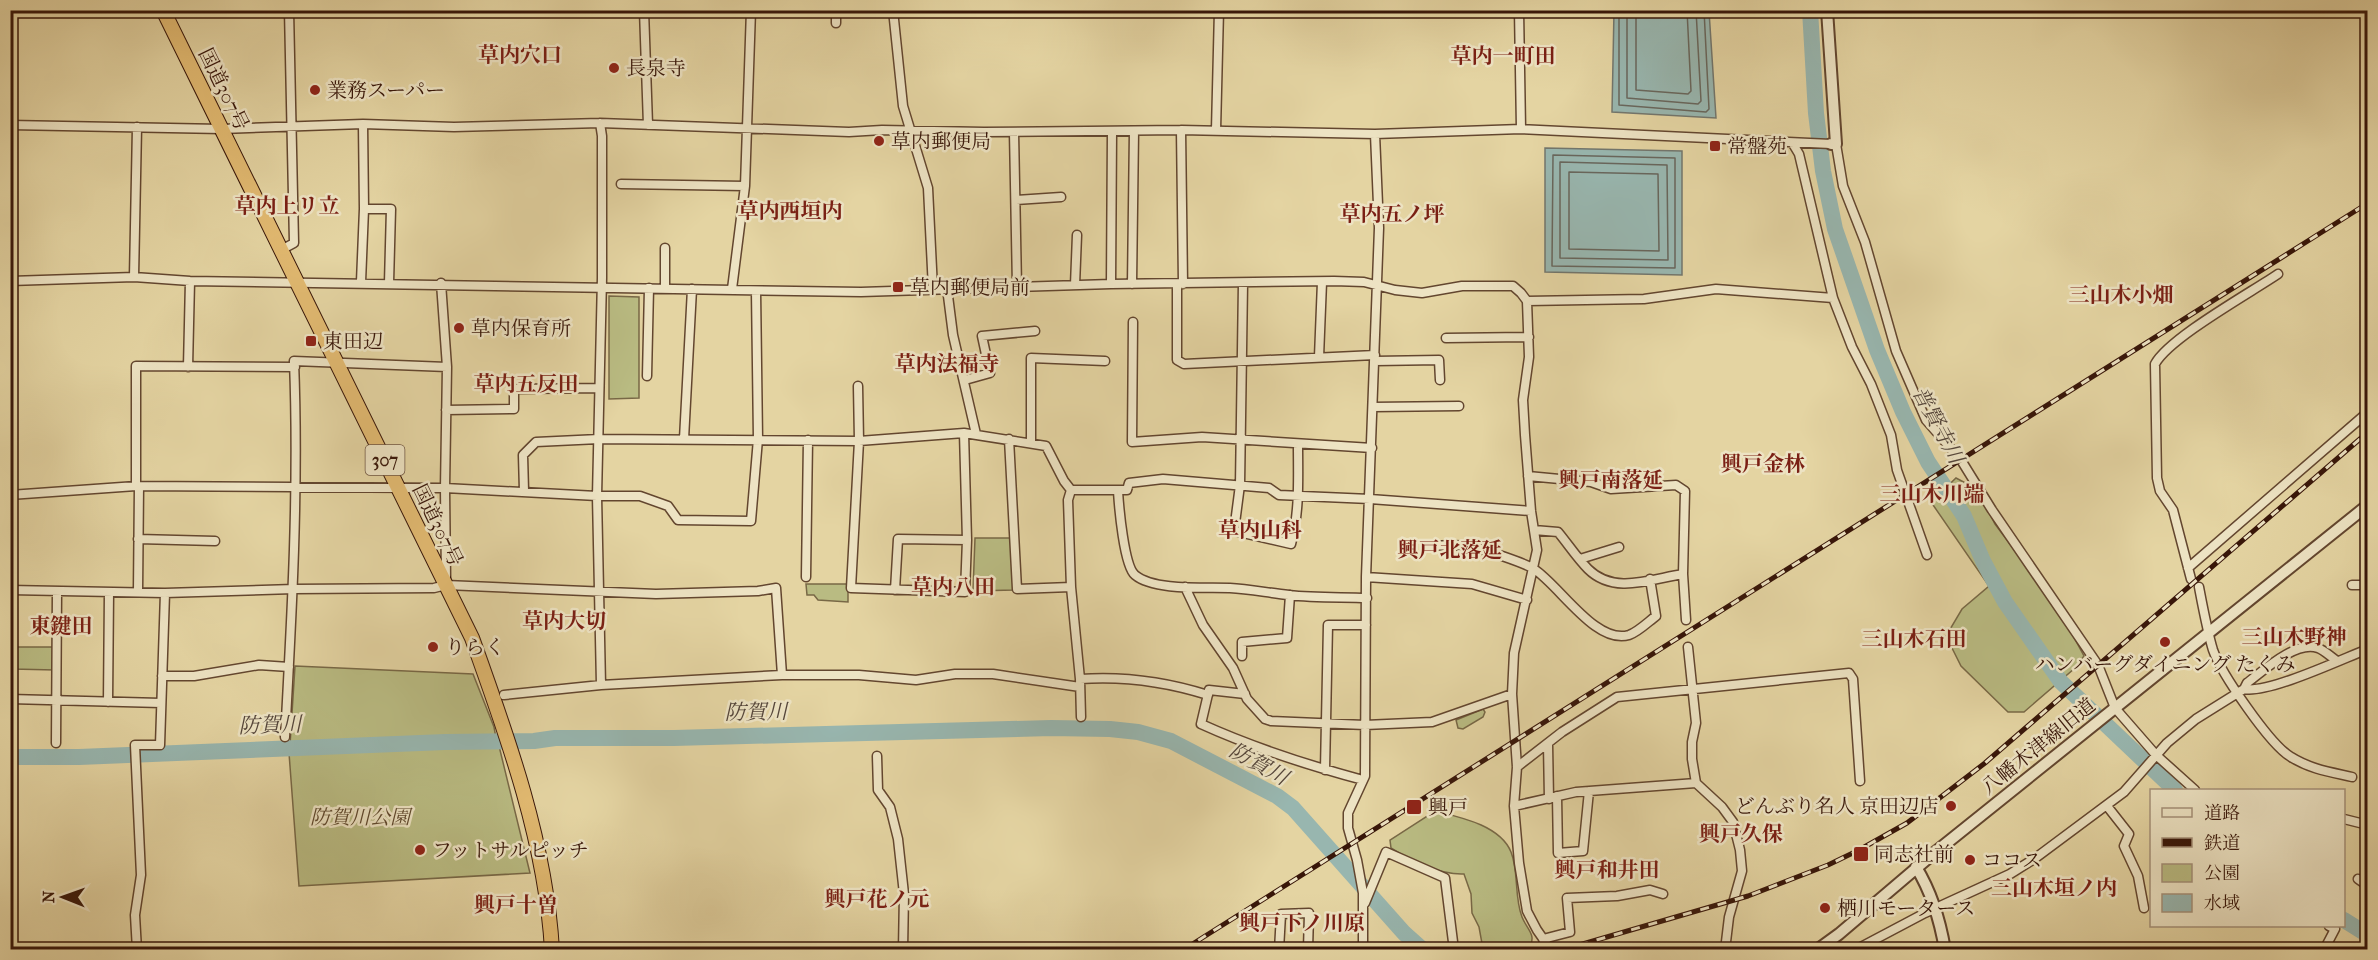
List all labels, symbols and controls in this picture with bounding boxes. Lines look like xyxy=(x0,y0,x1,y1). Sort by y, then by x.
district label: 草内穴口 xyxy=(478,43,562,67)
street label: 国道307号 xyxy=(194,44,253,134)
district label: 草内一町田 xyxy=(1451,44,1556,68)
place label: 長泉寺 xyxy=(626,57,686,80)
marker: 長泉寺 xyxy=(607,61,621,75)
place label: 業務スーパー xyxy=(327,79,445,102)
marker: 業務スーパー xyxy=(308,83,322,97)
place label: 草内郵便局 xyxy=(891,130,991,153)
marker: 草内郵便局 xyxy=(872,134,886,148)
place label: 常盤苑 xyxy=(1727,135,1787,158)
marker: 常盤苑 xyxy=(1708,139,1722,153)
district label: 草内上リ立 xyxy=(235,194,340,218)
district label: 草内西垣内 xyxy=(738,199,843,223)
district label: 草内五ノ坪 xyxy=(1340,202,1445,226)
place label: 草内郵便局前 xyxy=(910,276,1030,299)
marker: 草内郵便局前 xyxy=(891,280,905,294)
district label: 三山木小畑 xyxy=(2069,283,2174,307)
place label: 草内保育所 xyxy=(471,317,571,340)
marker: 草内保育所 xyxy=(452,321,466,335)
place label: 東田辺 xyxy=(323,330,383,353)
marker: 東田辺 xyxy=(304,334,318,348)
district label: 草内法福寺 xyxy=(895,352,1000,376)
district label: 草内五反田 xyxy=(474,372,579,396)
water label: 普賢寺川 xyxy=(1908,382,1969,469)
road number: 307 xyxy=(366,445,404,475)
district label: 興戸金林 xyxy=(1721,452,1805,476)
district label: 興戸南落延 xyxy=(1559,468,1664,492)
street label: 国道307号 xyxy=(408,480,467,570)
district label: 三山木川端 xyxy=(1880,482,1985,506)
district label: 草内山科 xyxy=(1218,518,1302,542)
district label: 興戸北落延 xyxy=(1398,538,1503,562)
district label: 草内八田 xyxy=(911,575,995,599)
district label: 草内大切 xyxy=(522,609,606,633)
district label: 東鍵田 xyxy=(30,614,93,638)
district label: 三山木野神 xyxy=(2242,625,2347,649)
district label: 三山木石田 xyxy=(1862,627,1967,651)
marker: ハンバーグダイニング たくみ xyxy=(2158,635,2172,649)
place label: りらく xyxy=(445,636,505,659)
marker: りらく xyxy=(426,640,440,654)
place label: ハンバーグダイニング たくみ xyxy=(2035,653,2295,676)
street label: 八幡木津線旧道 xyxy=(1977,693,2100,799)
water label: 防賀川 xyxy=(724,699,790,725)
water label: 防賀川 xyxy=(238,712,304,738)
water label: 防賀川 xyxy=(1226,738,1294,791)
legend xyxy=(2150,789,2345,927)
place label: どんぶり名人 京田辺店 xyxy=(1735,795,1939,818)
place label: 興戸 xyxy=(1428,796,1468,819)
marker: 興戸 xyxy=(1405,798,1423,816)
marker: どんぶり名人 京田辺店 xyxy=(1944,799,1958,813)
text: 道路 xyxy=(2204,803,2240,824)
park label: 防賀川公園 xyxy=(310,806,413,829)
district label: 興戸久保 xyxy=(1699,822,1783,846)
text: 鉄道 xyxy=(2204,833,2240,854)
place label: フットサルピッチ xyxy=(432,839,589,862)
marker: フットサルピッチ xyxy=(413,843,427,857)
place label: 同志社前 xyxy=(1874,843,1954,866)
marker: 同志社前 xyxy=(1852,845,1870,863)
place label: ココス xyxy=(1982,849,2042,872)
marker: ココス xyxy=(1963,853,1977,867)
district label: 興戸和井田 xyxy=(1555,858,1660,882)
text: 公園 xyxy=(2204,863,2240,884)
north arrow xyxy=(33,867,93,927)
district label: 三山木垣ノ内 xyxy=(1991,876,2117,900)
district label: 興戸花ノ元 xyxy=(825,887,930,911)
text: N xyxy=(39,890,58,903)
district label: 興戸十曽 xyxy=(474,893,558,917)
text: 水域 xyxy=(2204,893,2240,914)
place label: 栖川モータース xyxy=(1837,897,1975,920)
marker: 栖川モータース xyxy=(1818,901,1832,915)
district label: 興戸下ノ川原 xyxy=(1239,911,1365,935)

